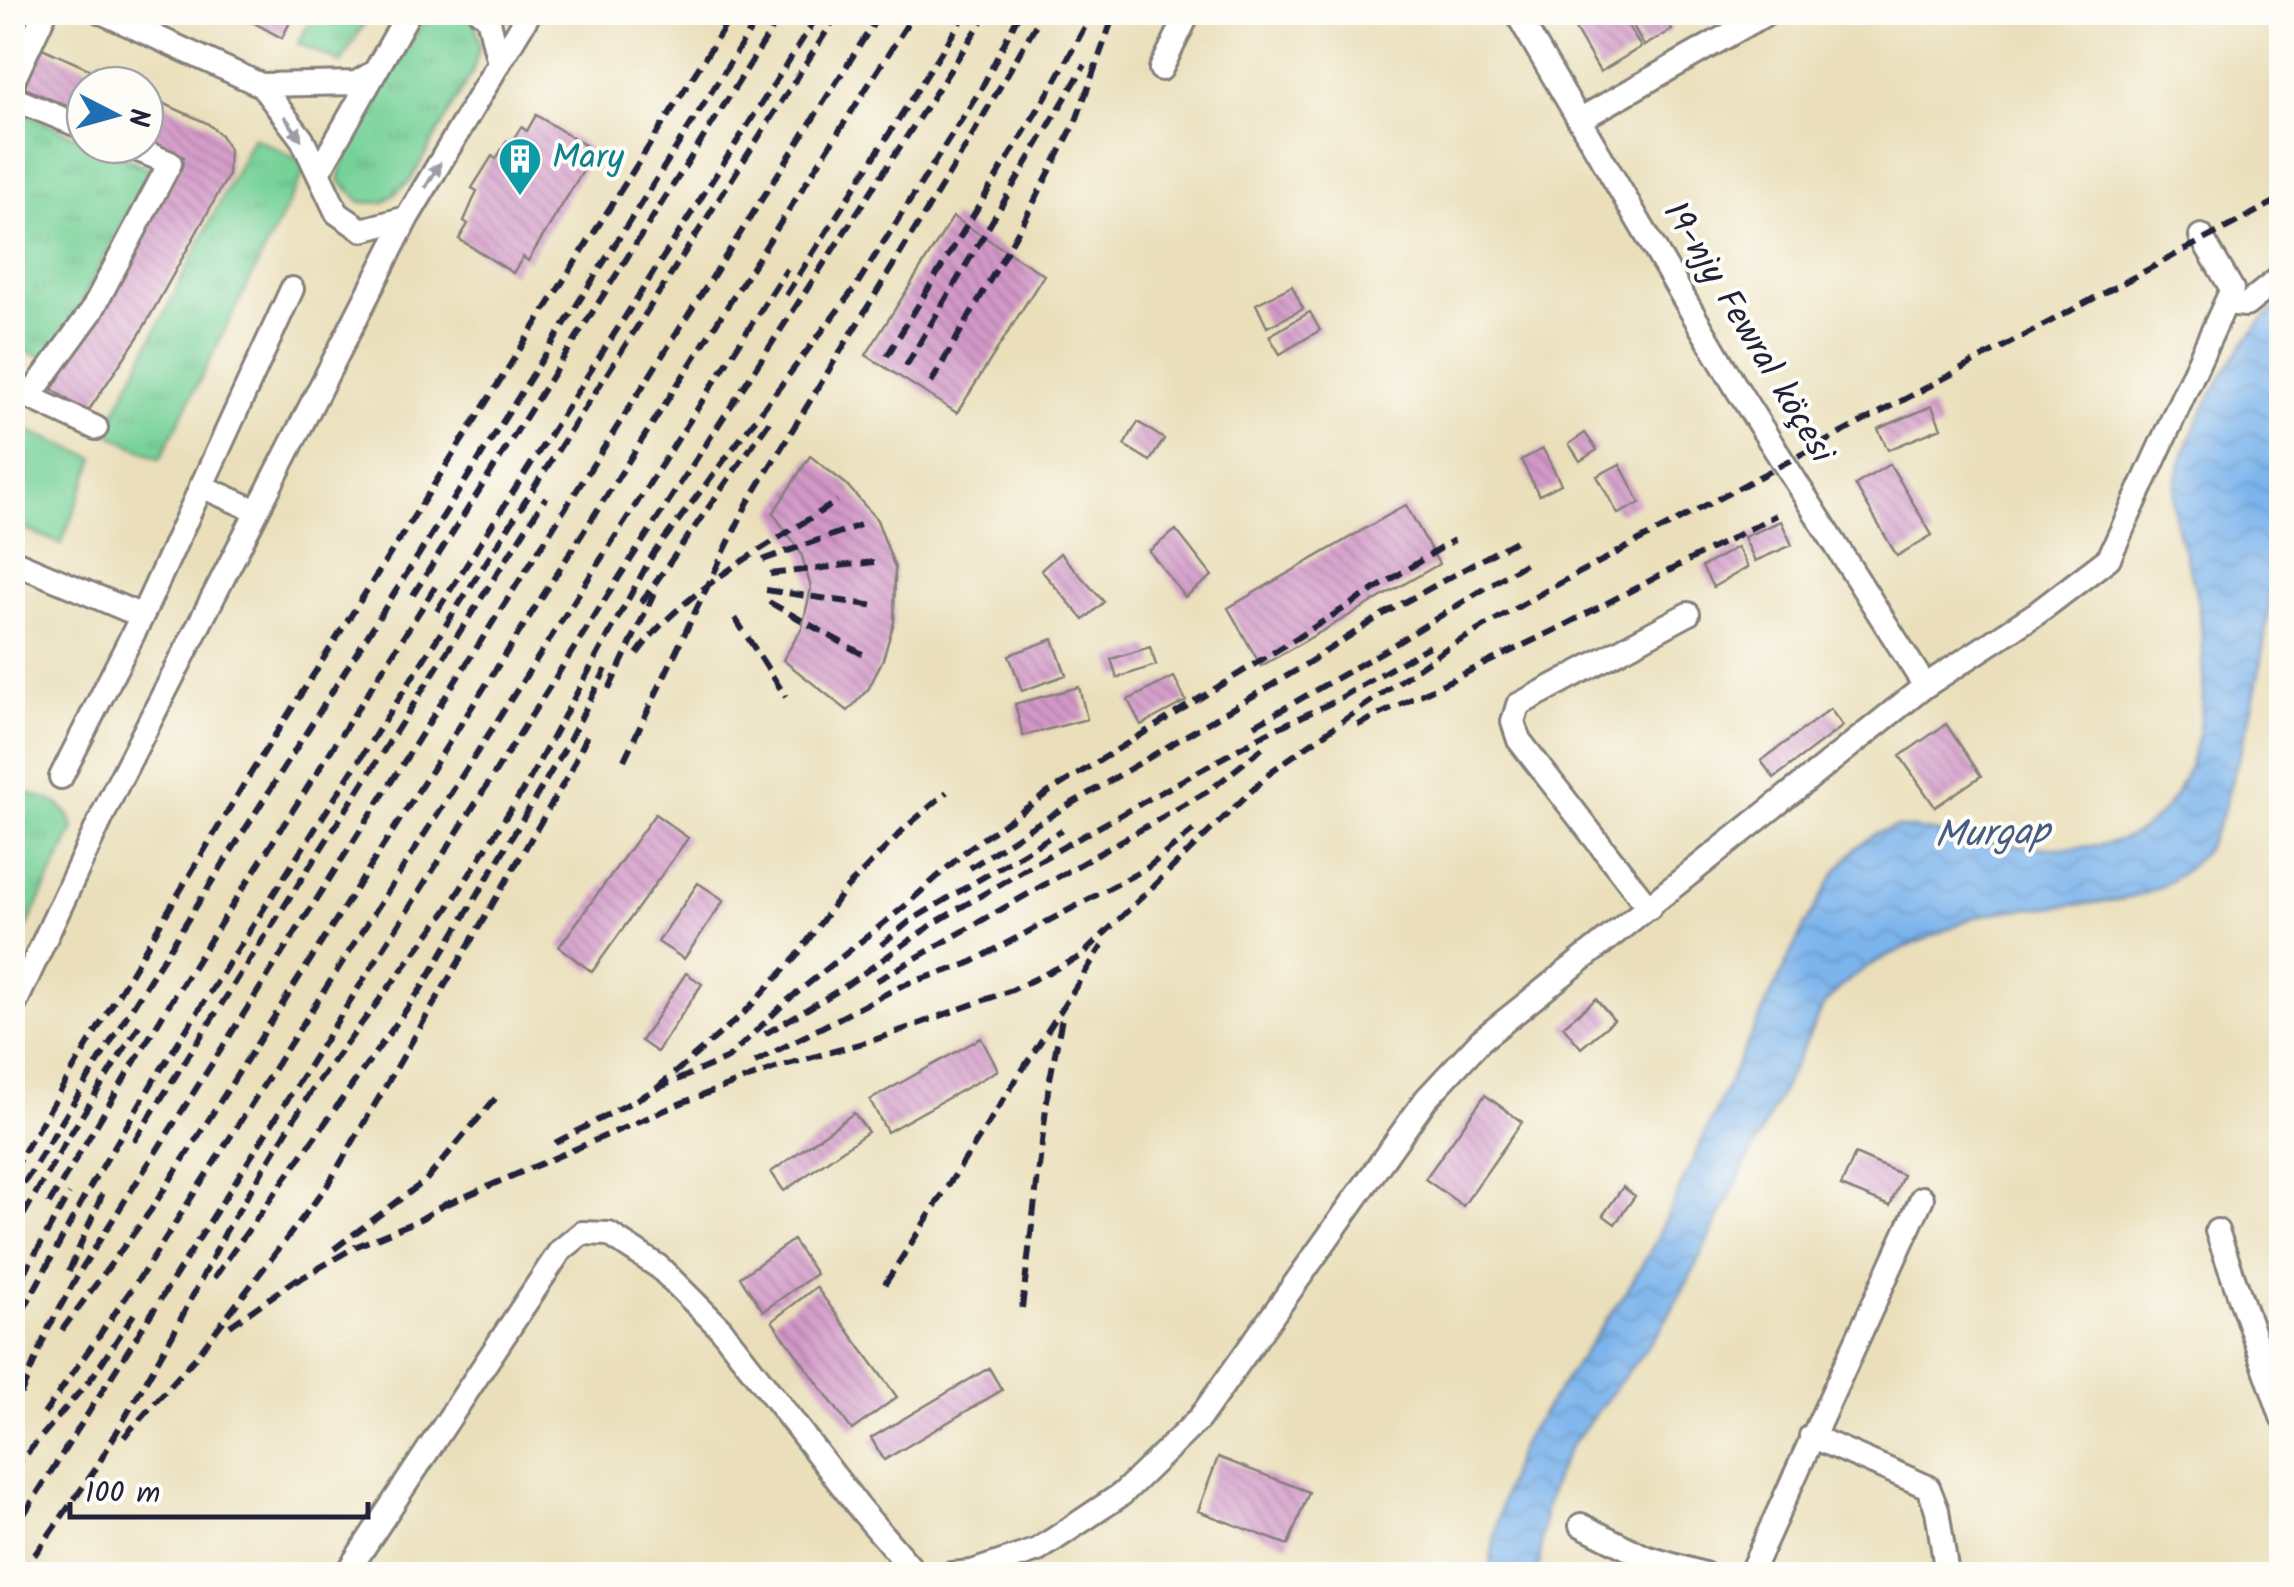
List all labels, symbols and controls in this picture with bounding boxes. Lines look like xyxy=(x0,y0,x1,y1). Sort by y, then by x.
north arrow xyxy=(65,65,165,165)
text: N xyxy=(114,106,161,129)
one-way arrow xyxy=(283,114,303,141)
place label: Mary xyxy=(552,131,625,187)
building icon: Mary xyxy=(497,136,543,197)
one-way arrow xyxy=(424,161,441,189)
street label: 19-njy Fewral köçesi xyxy=(1646,191,1848,476)
water label: Murgap xyxy=(1934,803,2054,867)
scale bar xyxy=(70,1457,368,1519)
text: 100 m xyxy=(85,1470,160,1518)

